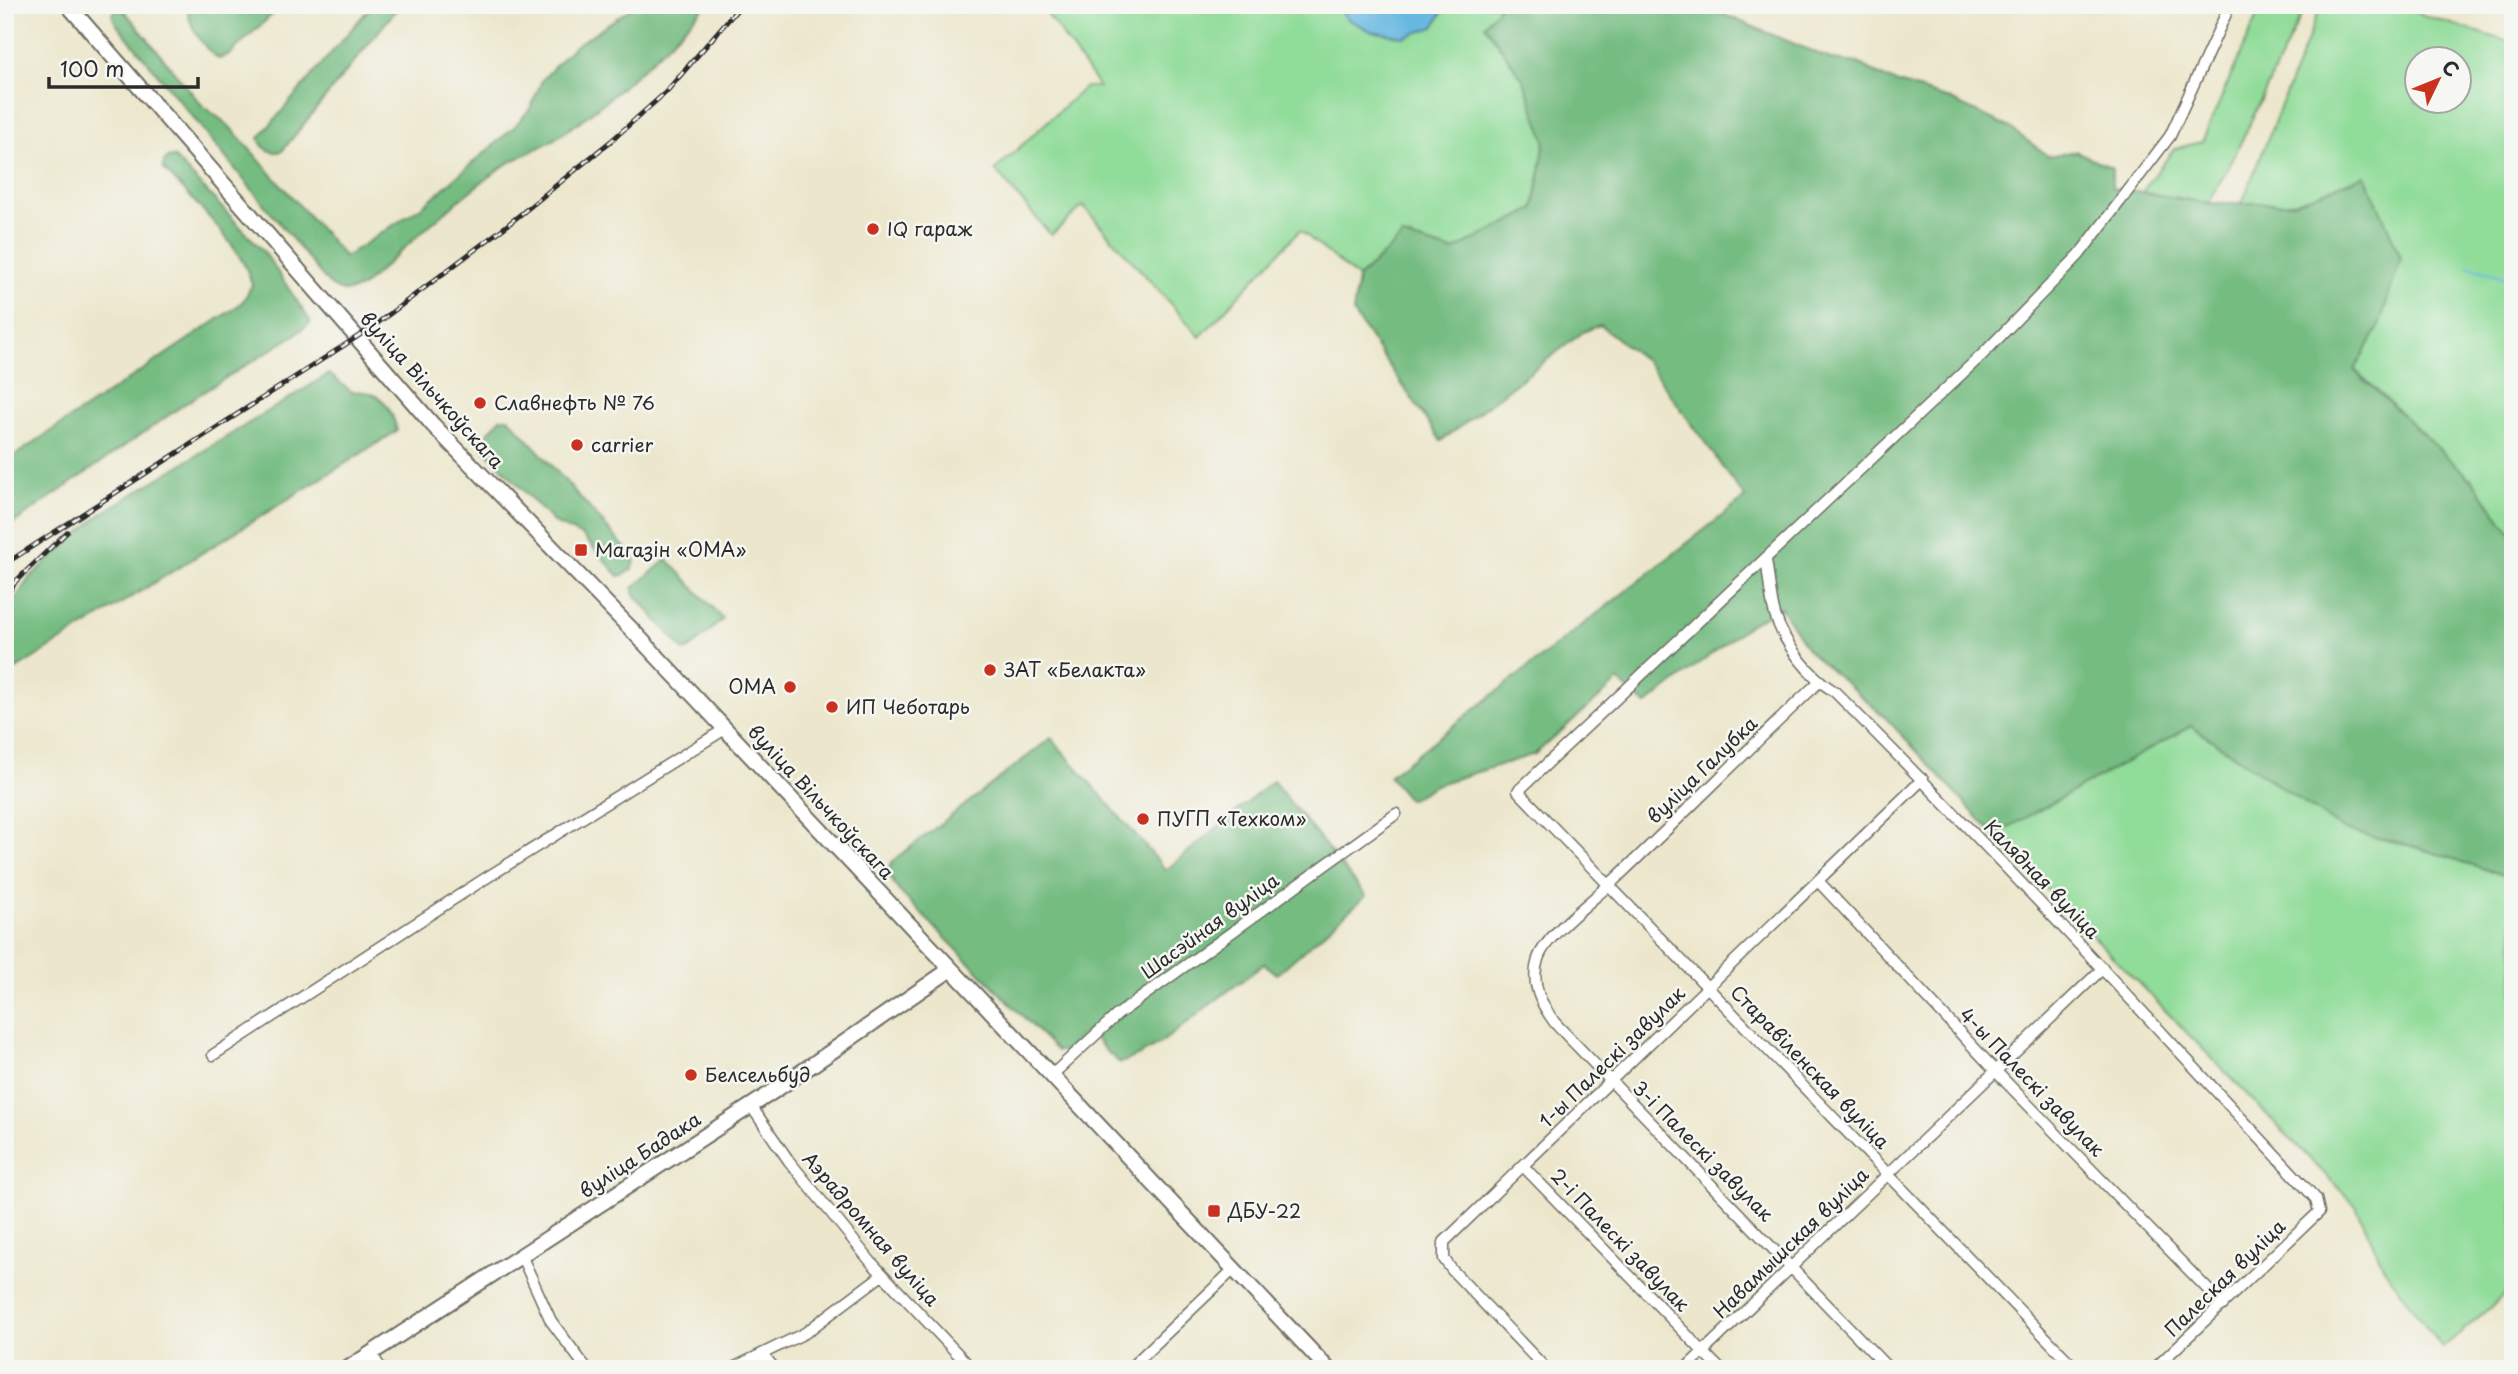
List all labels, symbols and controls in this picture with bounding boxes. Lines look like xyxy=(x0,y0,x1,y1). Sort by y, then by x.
scale bar xyxy=(49,46,198,90)
north arrow xyxy=(2402,46,2472,116)
text: 100 m xyxy=(60,52,124,84)
text: С xyxy=(2436,53,2466,83)
place label: IQ гараж xyxy=(887,214,973,242)
marker: IQ гараж xyxy=(865,221,881,237)
street label: вуліца Вільчкоўскага xyxy=(354,304,511,474)
place label: Славнефть № 76 xyxy=(494,388,655,416)
marker: Славнефть № 76 xyxy=(472,395,488,411)
place label: carrier xyxy=(591,430,654,458)
marker: carrier xyxy=(569,437,585,453)
place label: Магазін «ОМА» xyxy=(595,535,746,563)
marker: Магазін «ОМА» xyxy=(573,542,589,558)
place label: ЗАТ «Белакта» xyxy=(1004,655,1146,683)
marker: ЗАТ «Белакта» xyxy=(982,662,998,678)
place label: ОМА xyxy=(728,672,776,700)
marker: ОМА xyxy=(782,679,798,695)
place label: ИП Чеботарь xyxy=(846,692,970,720)
marker: ИП Чеботарь xyxy=(824,699,840,715)
street label: вуліца Галубка xyxy=(1640,709,1763,829)
street label: вуліца Вільчкоўскага xyxy=(742,717,901,885)
place label: ПУГП «Техком» xyxy=(1157,804,1307,832)
marker: ПУГП «Техком» xyxy=(1135,811,1151,827)
street label: Калядная вуліца xyxy=(1978,812,2107,945)
street label: Шасэйная вуліца xyxy=(1135,865,1285,985)
street label: 1-ы Палескі завулак xyxy=(1532,978,1691,1134)
street label: Старавіленская вуліца xyxy=(1725,978,1897,1155)
street label: 4-ы Палескі завулак xyxy=(1954,1001,2112,1163)
place label: Белсельбуд xyxy=(705,1060,810,1088)
marker: Белсельбуд xyxy=(683,1067,699,1083)
street label: 3-і Палескі завулак xyxy=(1627,1074,1781,1227)
street label: вуліца Бадака xyxy=(573,1104,706,1204)
street label: Аэрадромная вуліца xyxy=(797,1145,947,1312)
street label: Навамышская вуліца xyxy=(1706,1160,1875,1324)
street label: 2-і Палескі завулак xyxy=(1545,1161,1697,1318)
place label: ДБУ-22 xyxy=(1227,1196,1301,1224)
marker: ДБУ-22 xyxy=(1206,1203,1222,1219)
street label: Палеская вуліца xyxy=(2158,1212,2291,1342)

